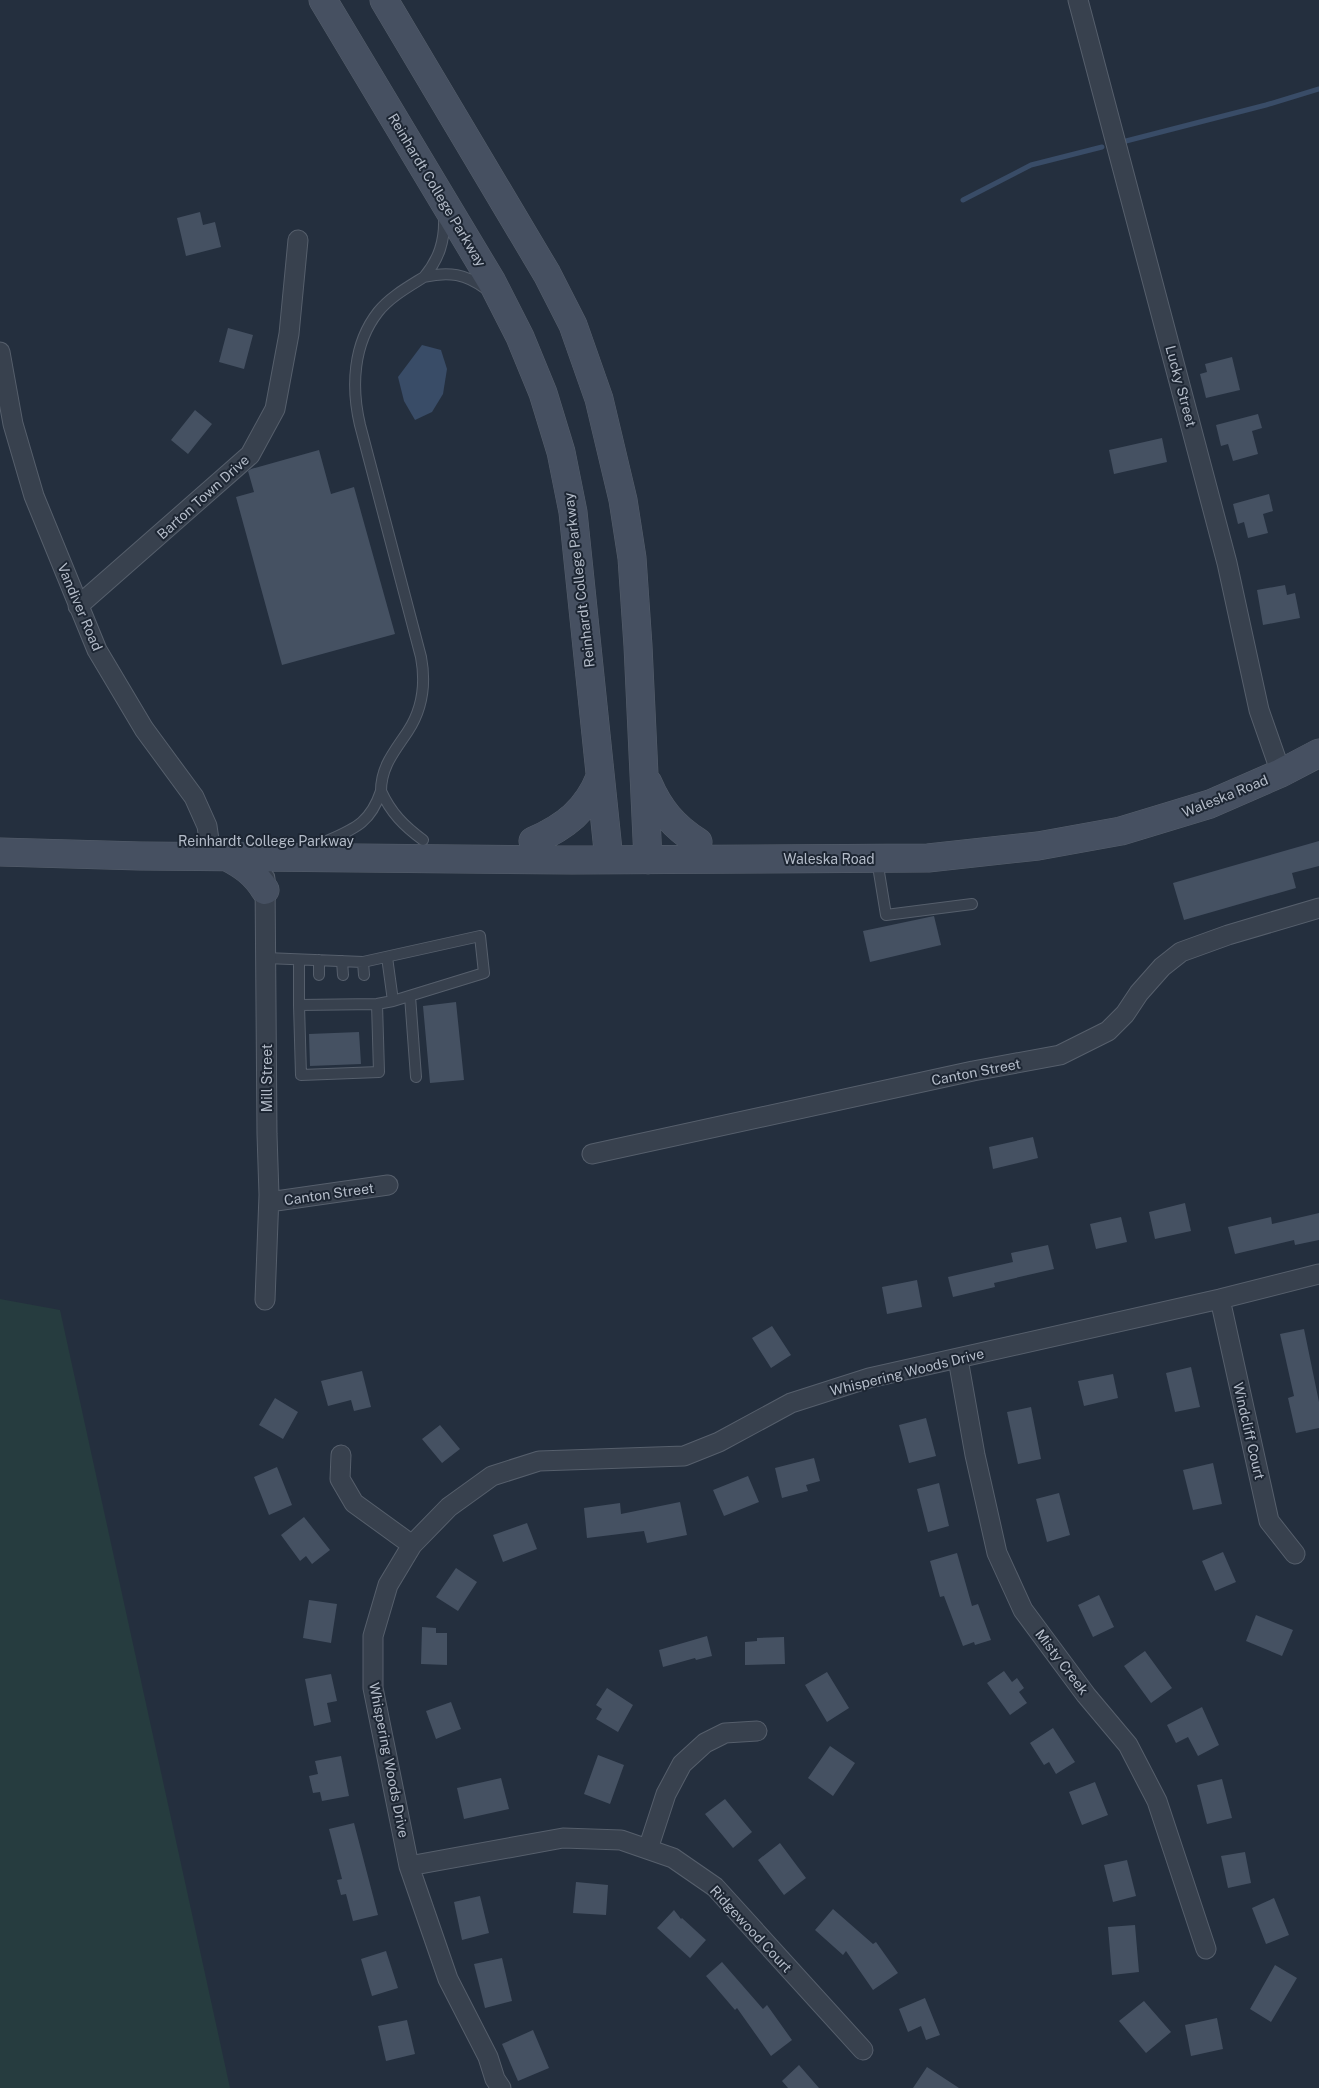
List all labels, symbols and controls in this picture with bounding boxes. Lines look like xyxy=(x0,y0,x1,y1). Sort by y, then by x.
street label: Reinhardt College Parkway xyxy=(385,110,489,270)
street label: Lucky Street xyxy=(1162,344,1200,428)
street label: Barton Town Drive xyxy=(154,451,252,542)
street label: Reinhardt College Parkway xyxy=(560,491,598,668)
street label: Vandiver Road xyxy=(54,561,106,653)
street label: Waleska Road xyxy=(1180,771,1270,821)
street label: Reinhardt College Parkway xyxy=(178,833,355,849)
street label: Waleska Road xyxy=(783,851,875,867)
street label: Mill Street xyxy=(259,1044,275,1112)
street label: Canton Street xyxy=(930,1056,1022,1088)
street label: Canton Street xyxy=(283,1180,375,1208)
street label: Whispering Woods Drive xyxy=(828,1345,986,1399)
street label: Windcliff Court xyxy=(1230,1381,1268,1481)
street label: Misty Creek xyxy=(1032,1626,1092,1698)
street label: Whispering Woods Drive xyxy=(366,1681,412,1839)
street label: Ridgewood Court xyxy=(707,1882,795,1976)

